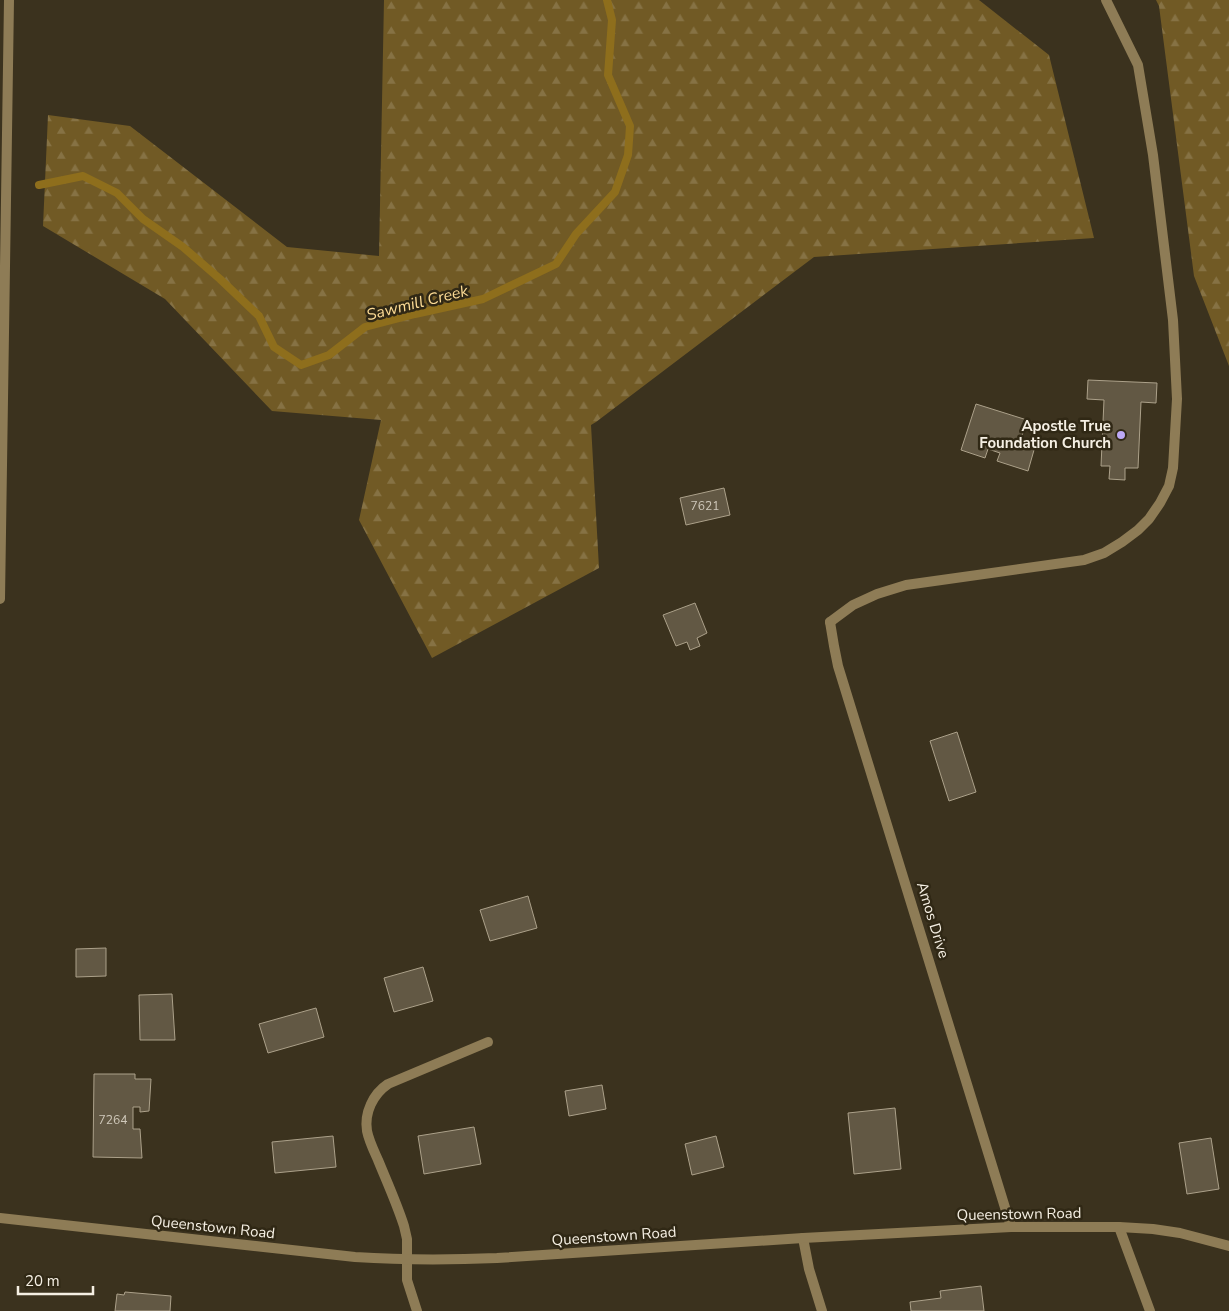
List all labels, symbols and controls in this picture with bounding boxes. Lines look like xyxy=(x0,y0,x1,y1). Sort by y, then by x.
water label: Sawmill Creek xyxy=(364,279,471,326)
place label: Apostle True Foundation Church xyxy=(979,416,1111,453)
marker: Apostle True Foundation Church xyxy=(1115,429,1127,441)
house number: 7621 xyxy=(691,498,719,514)
street label: Amos Drive xyxy=(912,879,954,961)
house number: 7264 xyxy=(99,1112,127,1128)
street label: Queenstown Road xyxy=(956,1203,1082,1225)
street label: Queenstown Road xyxy=(150,1211,276,1243)
street label: Queenstown Road xyxy=(551,1222,677,1250)
scale bar xyxy=(18,1264,92,1296)
text: 20 m xyxy=(25,1271,60,1291)

